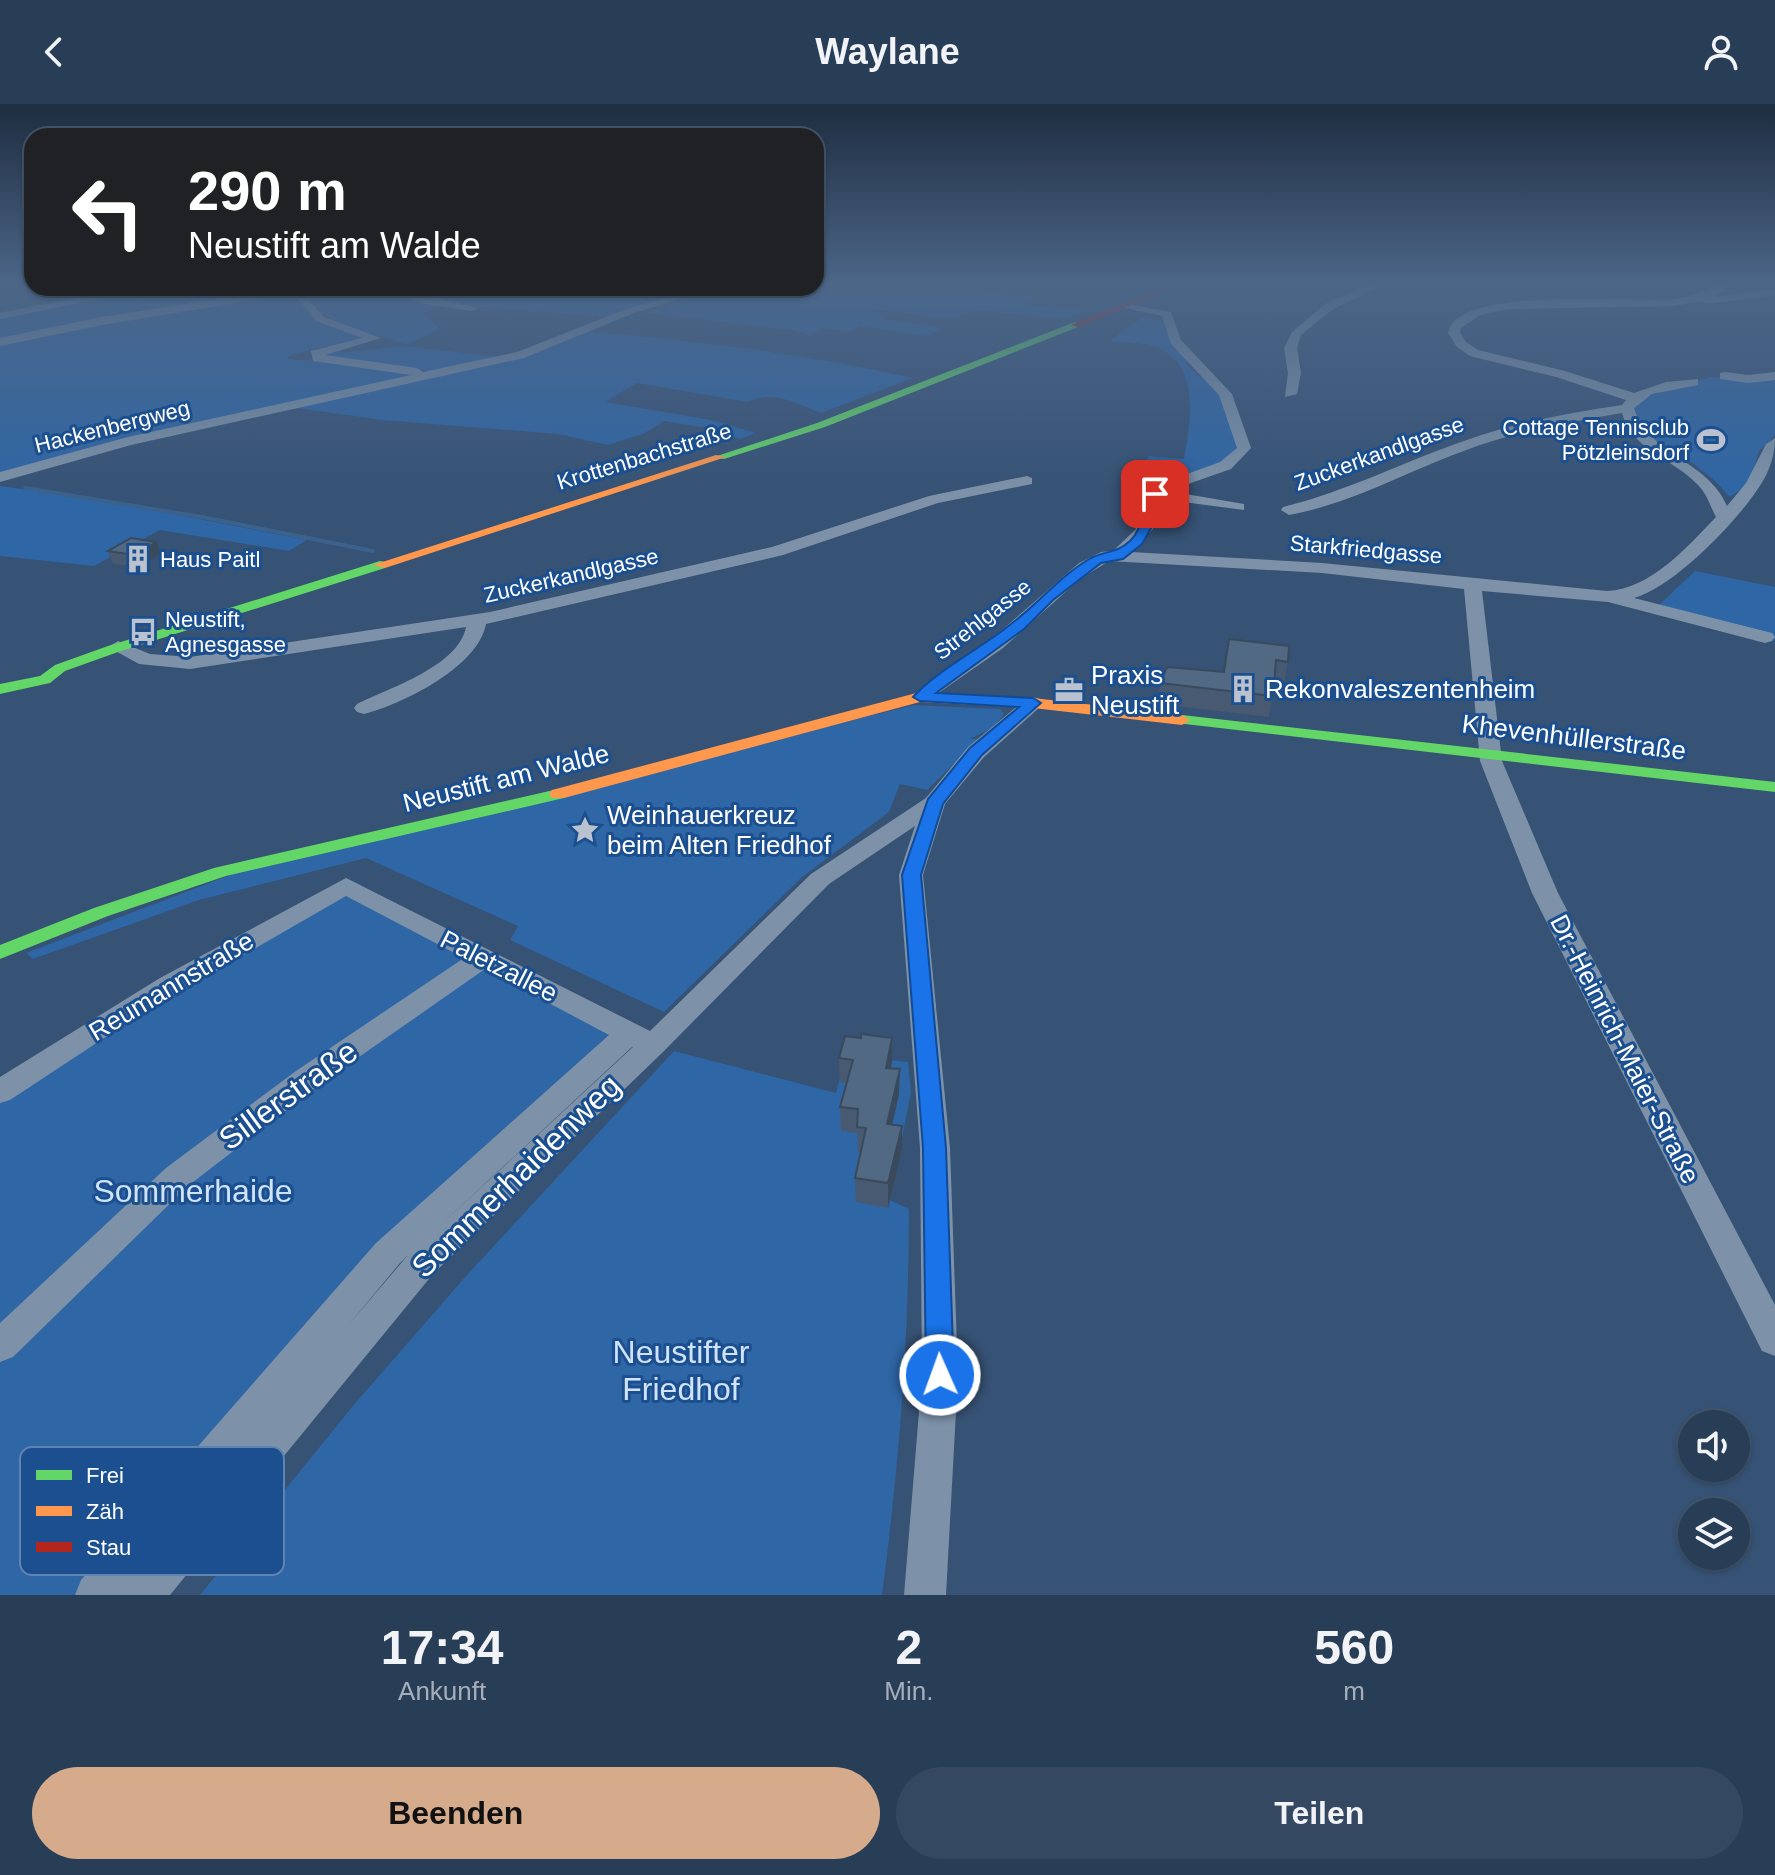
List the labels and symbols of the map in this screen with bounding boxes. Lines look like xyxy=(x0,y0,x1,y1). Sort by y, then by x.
street label: Hackenbergweg xyxy=(32,395,192,458)
street label: Zuckerkandlgasse xyxy=(1291,411,1467,496)
place label: Cottage Tennisclub Pötzleinsdorf xyxy=(1502,415,1690,465)
street label: Krottenbachstraße xyxy=(554,418,734,495)
sports icon: Cottage Tennisclub Pötzleinsdorf xyxy=(1696,425,1726,455)
pin xyxy=(1121,460,1189,528)
street label: Starkfriedgasse xyxy=(1289,530,1443,569)
street label: Zuckerkandlgasse xyxy=(481,543,661,608)
building icon: Haus Paitl xyxy=(123,544,153,574)
place label: Haus Paitl xyxy=(160,547,260,572)
street label: Strehlgasse xyxy=(929,574,1036,665)
place label: Neustift, Agnesgasse xyxy=(165,607,286,657)
bus stop icon: Neustift, Agnesgasse xyxy=(128,617,158,647)
place label: Praxis Neustift xyxy=(1091,660,1180,720)
building icon: Rekonvaleszentenheim xyxy=(1228,674,1258,704)
place label: Rekonvaleszentenheim xyxy=(1265,674,1535,704)
office icon: Praxis Neustift xyxy=(1054,675,1084,705)
street label: Khevenhüllerstraße xyxy=(1460,708,1688,766)
street label: Neustift am Walde xyxy=(400,738,612,818)
place label: Weinhauerkreuz beim Alten Friedhof xyxy=(607,800,832,860)
place icon: Weinhauerkreuz beim Alten Friedhof xyxy=(570,815,600,845)
street label: Dr.-Heinrich-Maier-Straße xyxy=(1544,910,1706,1188)
street label: Paletzallee xyxy=(436,924,562,1008)
street label: Reumannstraße xyxy=(83,925,259,1047)
street label: Sillerstraße xyxy=(212,1033,364,1157)
street label: Sommerhaidenweg xyxy=(404,1067,628,1285)
park label: Sommerhaide xyxy=(93,1173,293,1209)
position arrow xyxy=(898,1333,982,1417)
park label: Neustifter Friedhof xyxy=(613,1334,750,1407)
legend xyxy=(20,1447,284,1575)
text: Frei xyxy=(86,1463,124,1488)
text: Zäh xyxy=(86,1499,124,1524)
text: Stau xyxy=(86,1535,131,1560)

